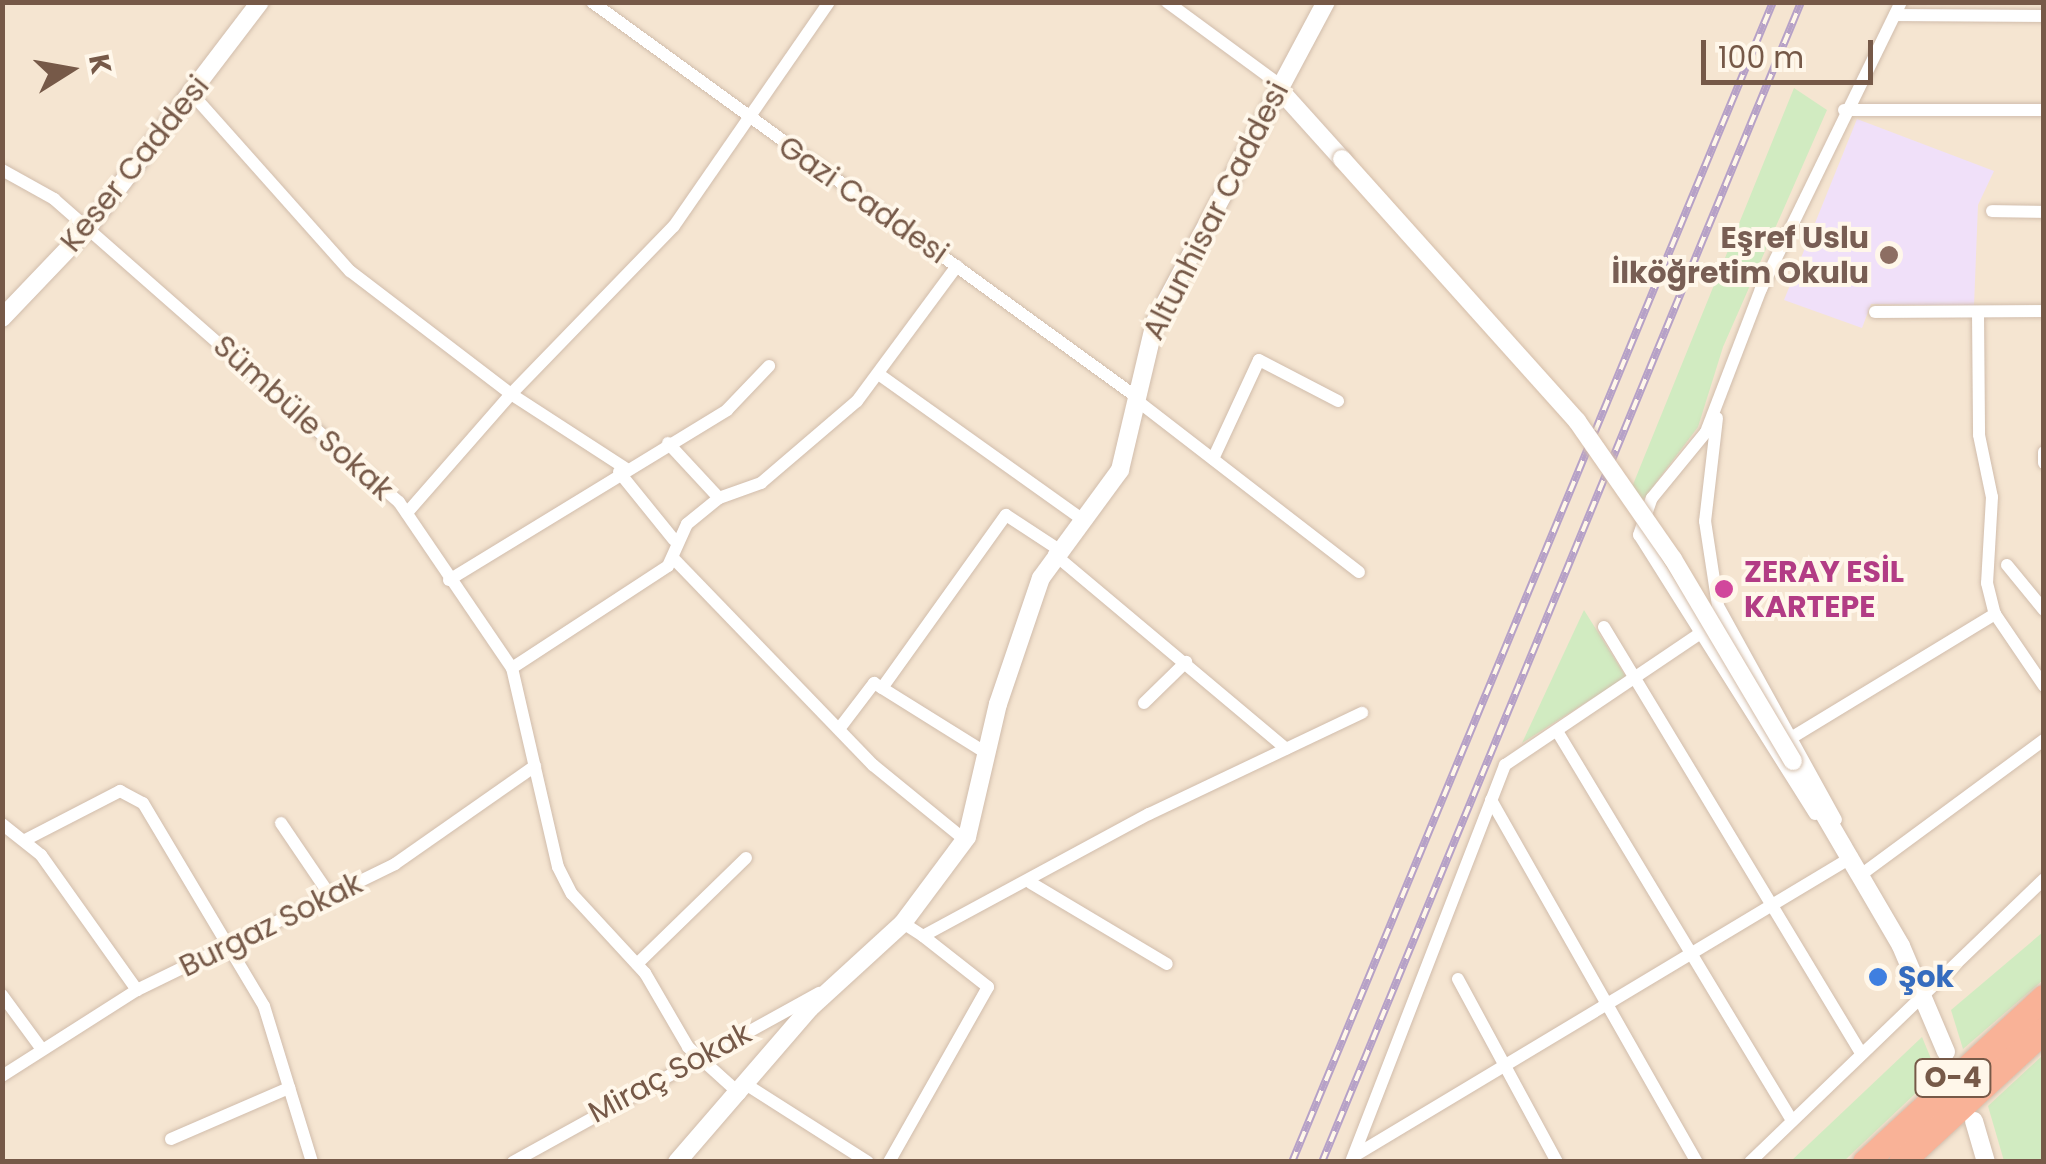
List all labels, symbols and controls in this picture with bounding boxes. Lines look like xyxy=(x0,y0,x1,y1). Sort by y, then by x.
north arrow xyxy=(20,20,120,120)
scale bar xyxy=(1706,20,1878,82)
text: 100 m xyxy=(1718,36,1804,79)
text: K xyxy=(79,51,121,77)
street label: Keser Caddesi xyxy=(53,69,217,259)
street label: Altunhisar Caddesi xyxy=(1135,76,1297,346)
street label: Gazi Caddesi xyxy=(771,128,955,272)
place label: Eşref Uslu İlköğretim Okulu xyxy=(1611,220,1869,290)
marker: Eşref Uslu İlköğretim Okulu xyxy=(1878,244,1900,266)
street label: Sümbüle Sokak xyxy=(206,328,400,508)
place label: ZERAY ESİL KARTEPE xyxy=(1744,554,1904,624)
marker: ZERAY ESİL KARTEPE xyxy=(1713,578,1735,600)
street label: Burgaz Sokak xyxy=(174,865,368,985)
place label: Şok xyxy=(1898,959,1954,995)
marker: Şok xyxy=(1867,966,1889,988)
street label: Miraç Sokak xyxy=(583,1015,757,1131)
road number: O-4 xyxy=(1913,1055,1993,1101)

